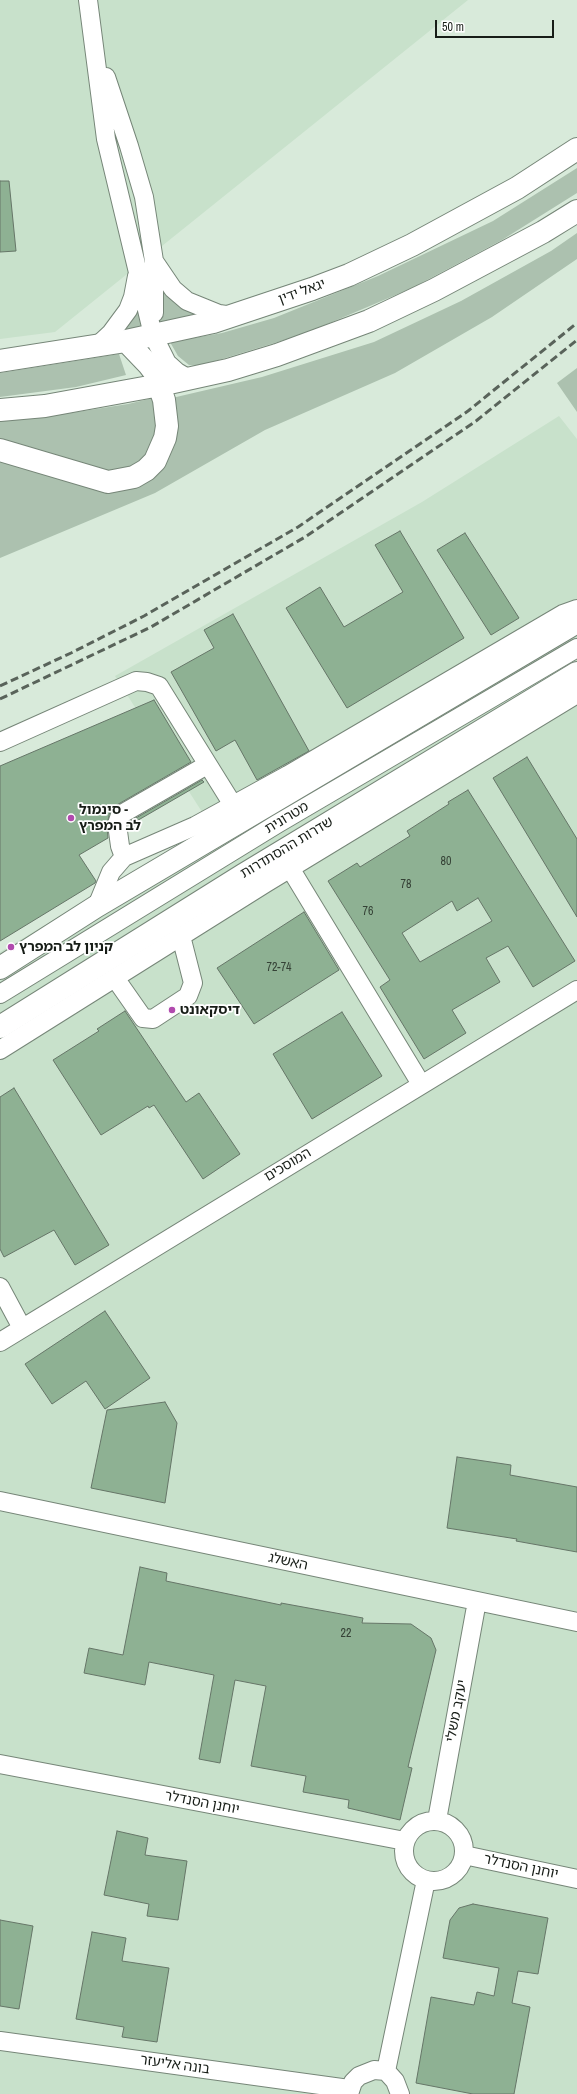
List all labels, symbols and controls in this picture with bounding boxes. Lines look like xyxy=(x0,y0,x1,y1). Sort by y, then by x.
scale bar xyxy=(437,12,556,38)
text: 50 m xyxy=(442,19,464,35)
street label: יגאל ידין xyxy=(276,276,328,308)
street label: מטרונית xyxy=(262,798,312,838)
place label: סינמול - לב המפרץ xyxy=(79,802,141,834)
marker: סינמול - לב המפרץ xyxy=(66,813,76,823)
street label: שדרות ההסתדרות xyxy=(238,814,336,882)
house number: 80 xyxy=(441,855,451,869)
house number: 78 xyxy=(401,878,411,892)
house number: 76 xyxy=(363,905,373,919)
place label: קניון לב המפרץ xyxy=(19,939,113,955)
marker: קניון לב המפרץ xyxy=(6,942,16,952)
house number: 72-74 xyxy=(266,961,292,975)
place label: דיסקאונט xyxy=(180,1002,240,1018)
marker: דיסקאונט xyxy=(167,1005,177,1015)
street label: המוסכים xyxy=(262,1145,314,1185)
street label: האשלג xyxy=(267,1550,309,1574)
house number: 22 xyxy=(341,1627,351,1641)
street label: יעקב משלי xyxy=(443,1678,471,1744)
street label: יוחנן הסנדלר xyxy=(163,1788,241,1818)
street label: יוחנן הסנדלר xyxy=(482,1851,560,1883)
street label: בונה אליעזר xyxy=(139,2052,211,2078)

